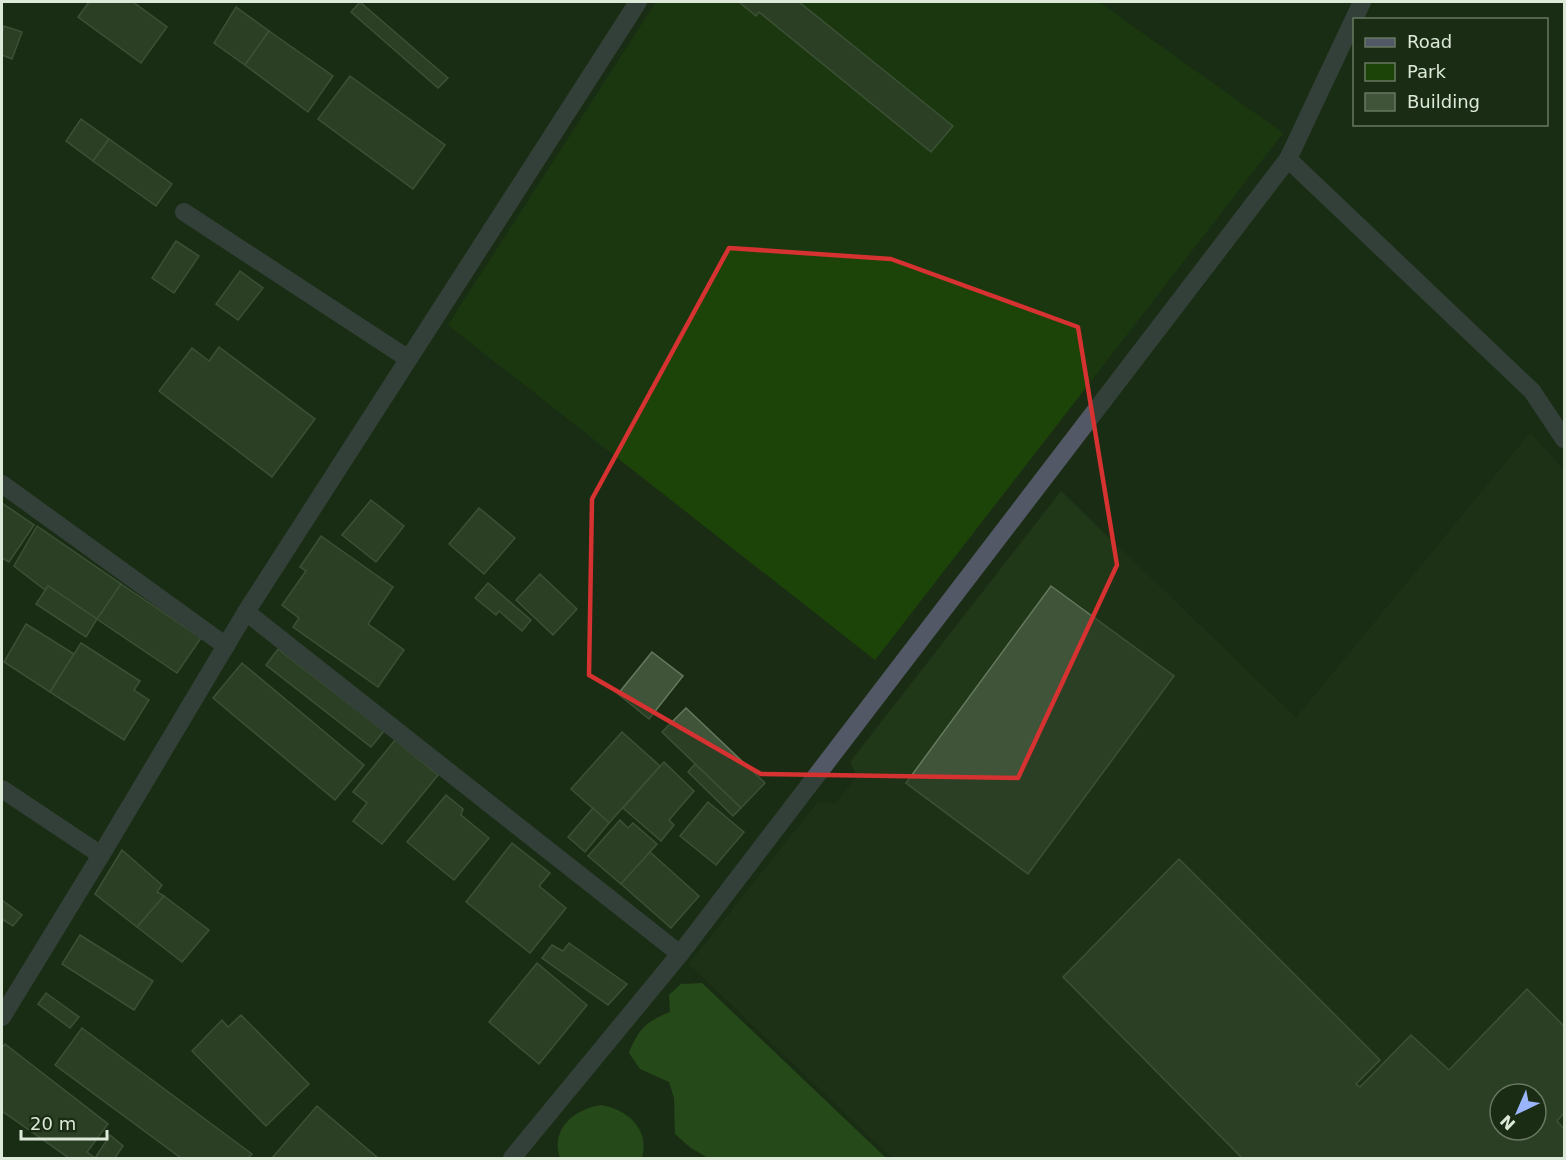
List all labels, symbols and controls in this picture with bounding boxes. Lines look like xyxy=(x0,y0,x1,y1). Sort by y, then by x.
legend xyxy=(1353,18,1548,126)
text: Road xyxy=(1407,31,1452,52)
text: Park xyxy=(1407,61,1446,82)
text: Building xyxy=(1407,91,1480,112)
north arrow xyxy=(1488,1082,1548,1142)
scale bar xyxy=(21,1103,106,1141)
text: N xyxy=(1497,1111,1519,1134)
text: 20 m xyxy=(30,1113,76,1134)

